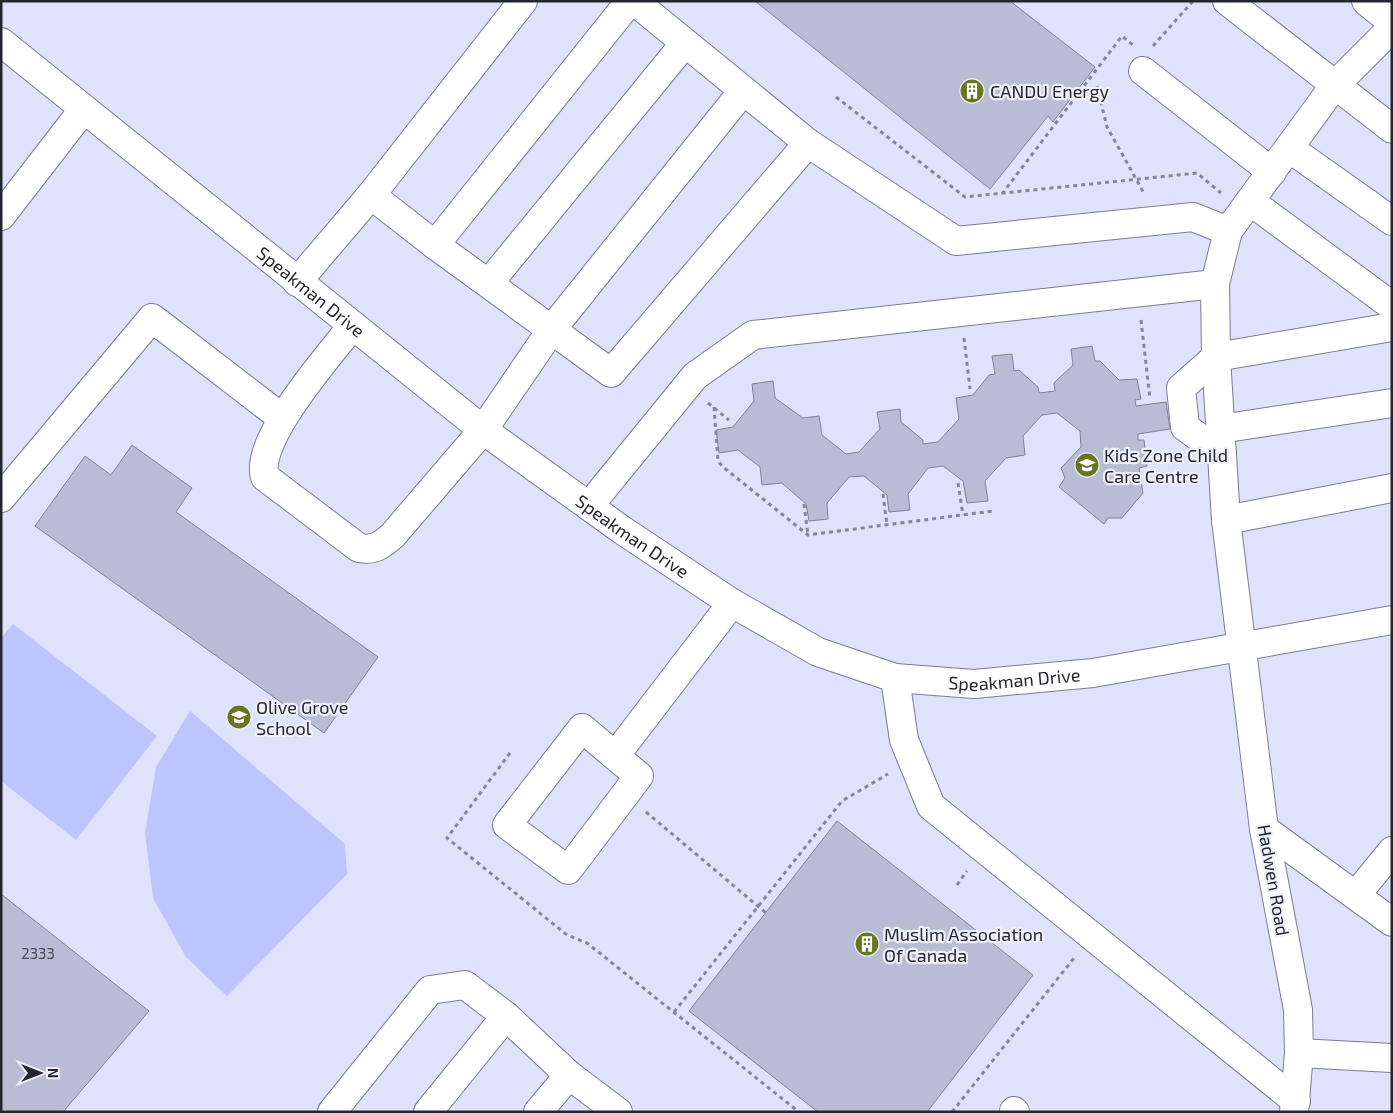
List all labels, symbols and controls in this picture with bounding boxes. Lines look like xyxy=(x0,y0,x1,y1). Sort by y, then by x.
building icon: CANDU Energy xyxy=(959,78,985,104)
place label: CANDU Energy xyxy=(990,80,1109,102)
street label: Speakman Drive xyxy=(253,242,369,342)
place label: Kids Zone Child Care Centre xyxy=(1104,444,1228,487)
school or university icon: Kids Zone Child Care Centre xyxy=(1074,452,1100,478)
street label: Speakman Drive xyxy=(572,489,693,582)
street label: Speakman Drive xyxy=(948,663,1081,695)
place label: Olive Grove School xyxy=(256,696,348,739)
school or university icon: Olive Grove School xyxy=(226,704,252,730)
street label: Hadwen Road xyxy=(1253,823,1295,937)
place label: Muslim Association Of Canada xyxy=(884,923,1043,966)
building icon: Muslim Association Of Canada xyxy=(854,931,880,957)
house number: 2333 xyxy=(21,944,55,962)
north arrow xyxy=(15,1048,65,1098)
text: N xyxy=(45,1068,62,1078)

